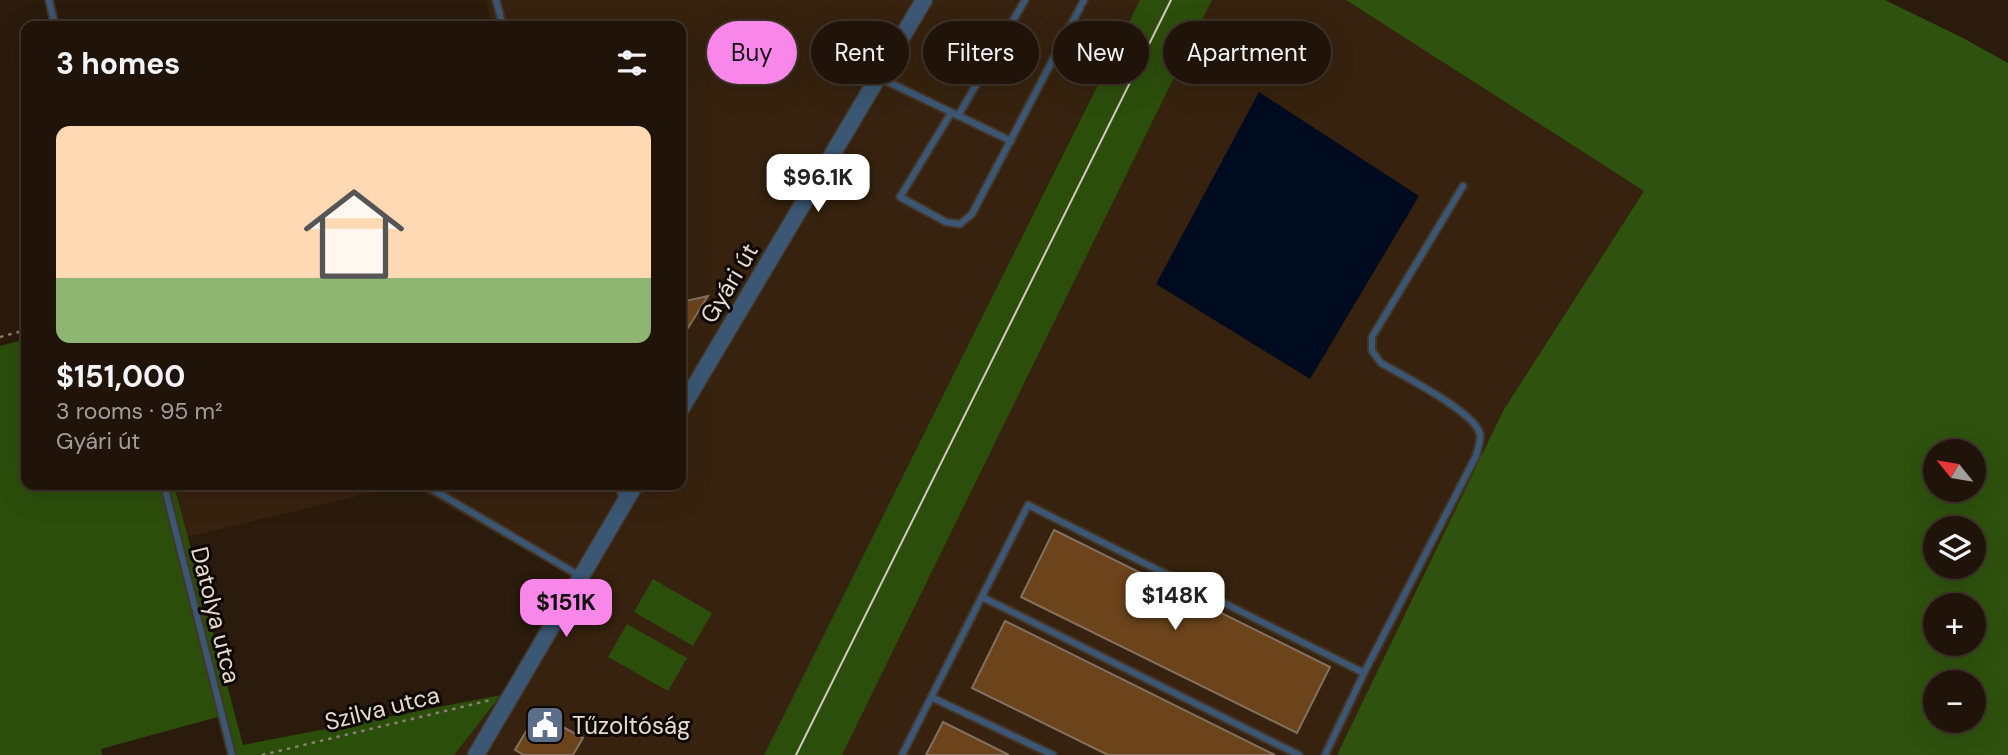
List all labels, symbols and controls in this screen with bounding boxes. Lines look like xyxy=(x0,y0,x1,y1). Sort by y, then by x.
chip: Buy xyxy=(707,21,797,84)
chip: Rent xyxy=(811,21,909,84)
chip: Filters xyxy=(923,21,1039,84)
chip: New xyxy=(1053,21,1149,84)
chip: Apartment xyxy=(1163,21,1331,84)
text: 3 homes xyxy=(56,44,180,83)
icon: filters xyxy=(613,44,651,82)
pin: $96.1K xyxy=(761,154,875,214)
text: $96.1K xyxy=(783,162,853,192)
icon: home xyxy=(291,171,417,297)
street label: Gyári út xyxy=(693,237,765,329)
text: $151,000 xyxy=(56,357,185,396)
text: 3 rooms · 95 m² xyxy=(56,396,223,426)
text: Gyári út xyxy=(56,426,140,456)
north arrow xyxy=(1923,439,1986,502)
map controls xyxy=(1923,439,1986,733)
button: layers xyxy=(1923,516,1986,579)
street label: Datolya utca xyxy=(184,544,248,686)
pin: $148K xyxy=(1126,572,1224,632)
pin: $151K xyxy=(517,580,615,639)
text: $148K xyxy=(1142,580,1208,610)
text: $151K xyxy=(536,587,596,617)
button: + xyxy=(1923,593,1986,656)
button: − xyxy=(1923,670,1986,733)
street label: Szilva utca xyxy=(321,679,443,737)
public building icon: Tűzoltóság xyxy=(524,704,566,746)
place label: Tűzoltóság xyxy=(572,710,690,741)

